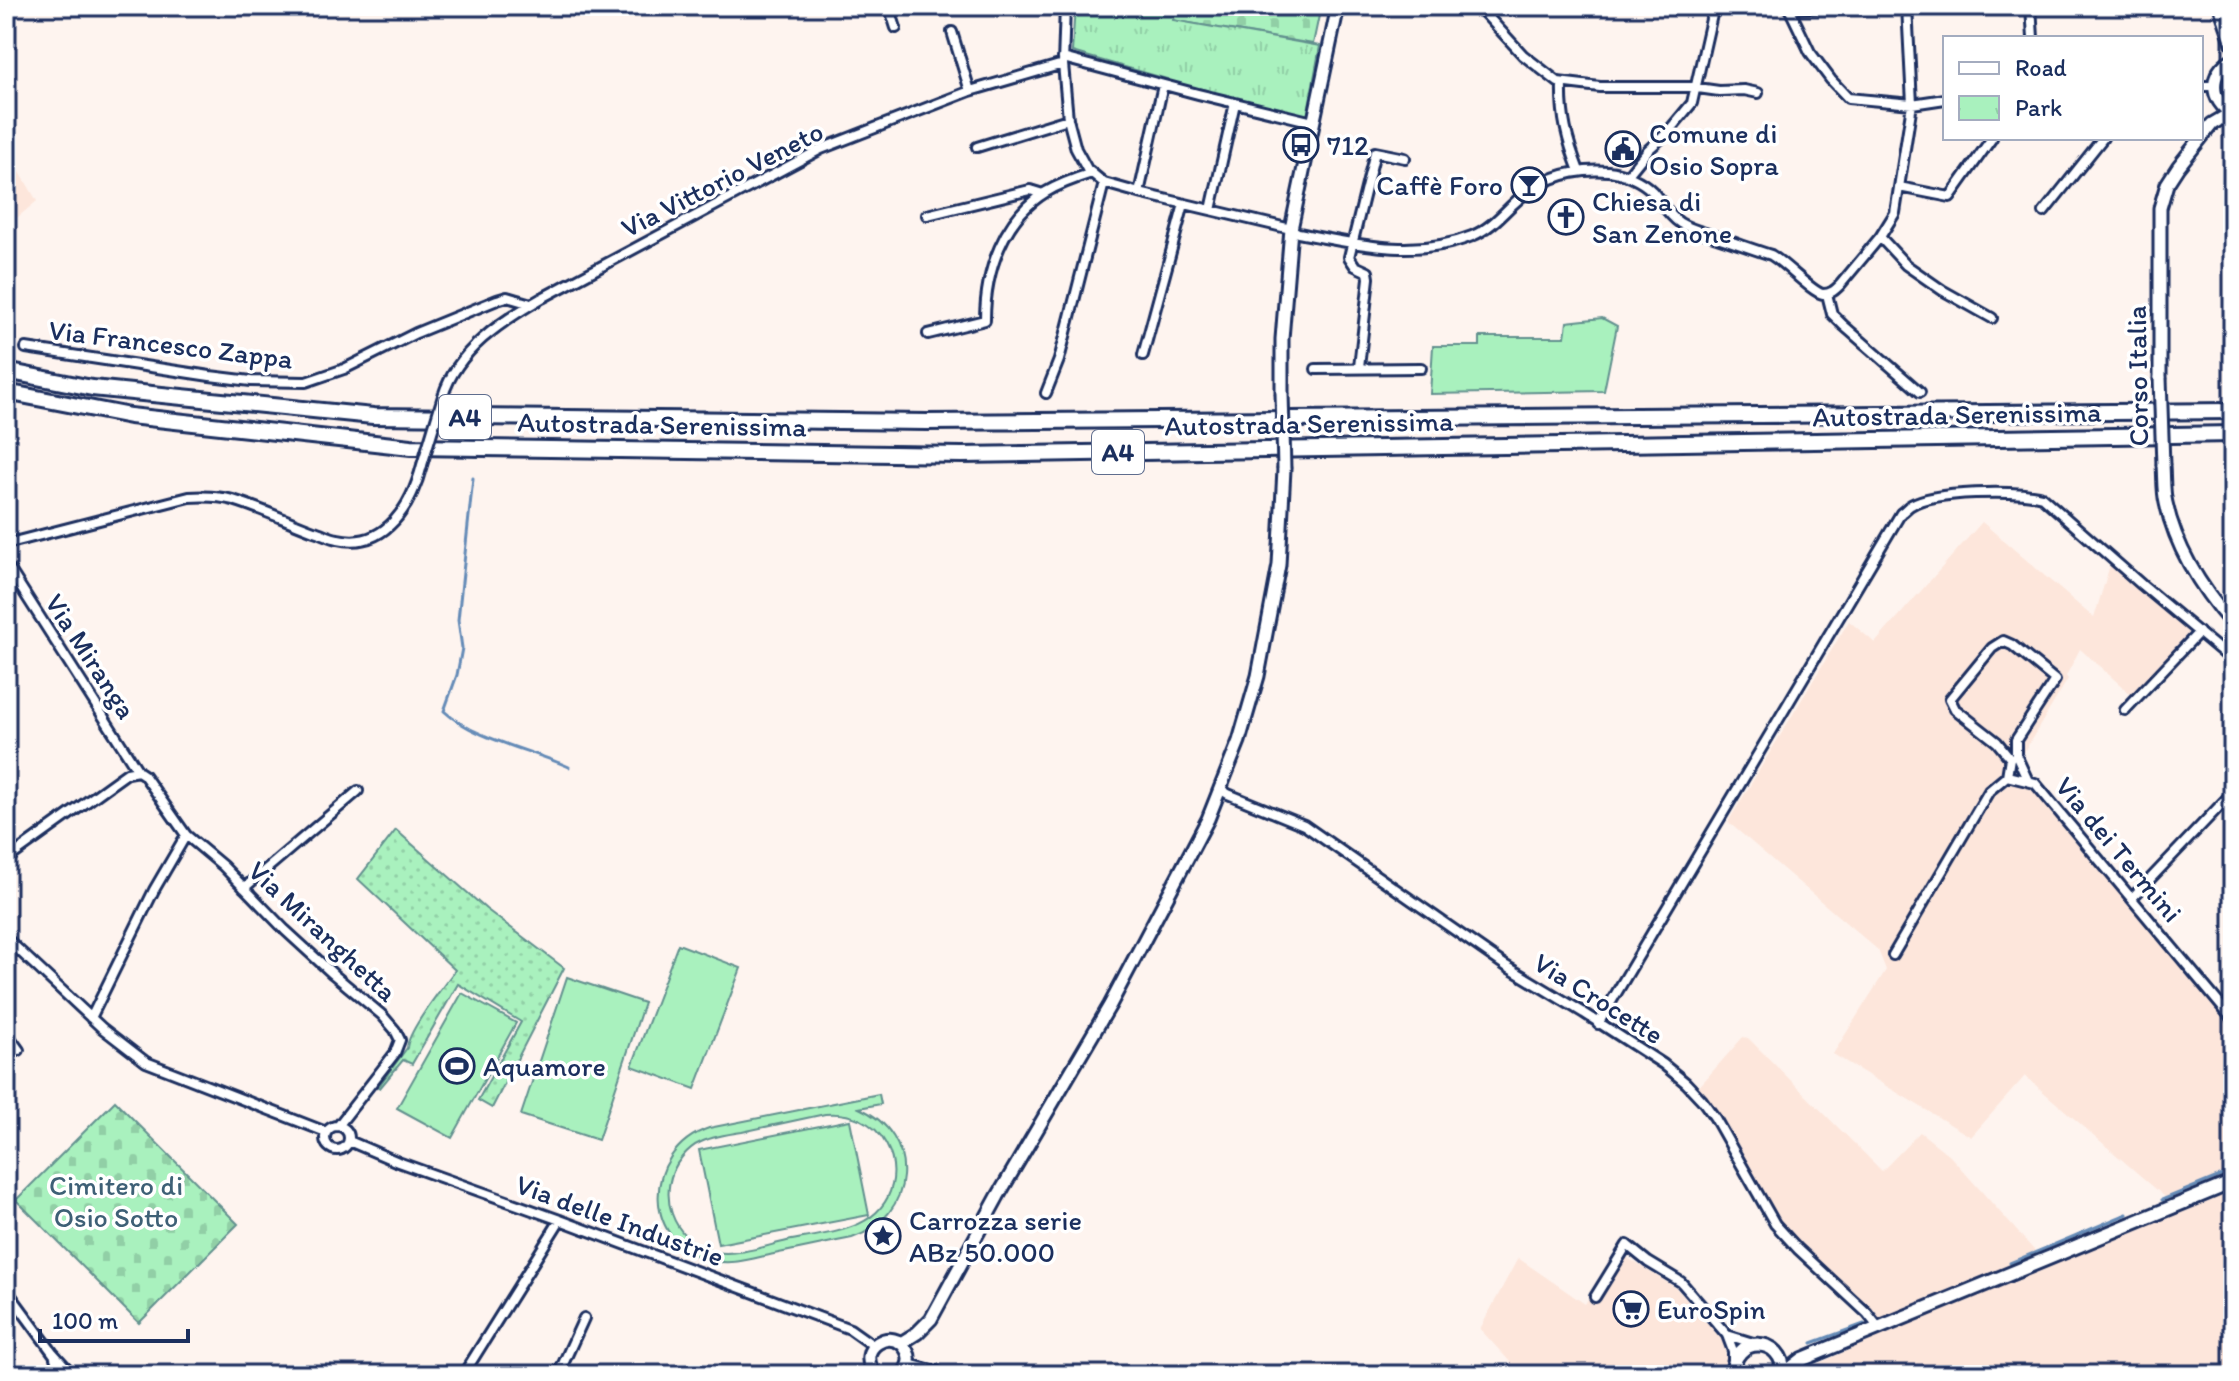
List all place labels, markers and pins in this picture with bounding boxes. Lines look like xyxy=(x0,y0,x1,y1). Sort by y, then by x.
place label: Comune di Osio Sopra xyxy=(1649,116,1779,182)
bus stop icon: 712 xyxy=(1282,126,1320,164)
place label: 712 xyxy=(1327,128,1369,162)
public building icon: Comune di Osio Sopra xyxy=(1604,130,1642,168)
bar icon: Caffè Foro xyxy=(1510,166,1548,204)
place label: Caffè Foro xyxy=(1376,168,1503,202)
place label: Chiesa di San Zenone xyxy=(1592,184,1732,250)
church icon: Chiesa di San Zenone xyxy=(1547,198,1585,236)
sports icon: Aquamore xyxy=(438,1047,476,1085)
place label: Aquamore xyxy=(483,1049,606,1083)
place label: Carrozza serie ABz 50.000 xyxy=(909,1203,1082,1269)
place icon: Carrozza serie ABz 50.000 xyxy=(864,1217,902,1255)
supermarket icon: EuroSpin xyxy=(1612,1290,1650,1328)
place label: EuroSpin xyxy=(1657,1292,1766,1326)

